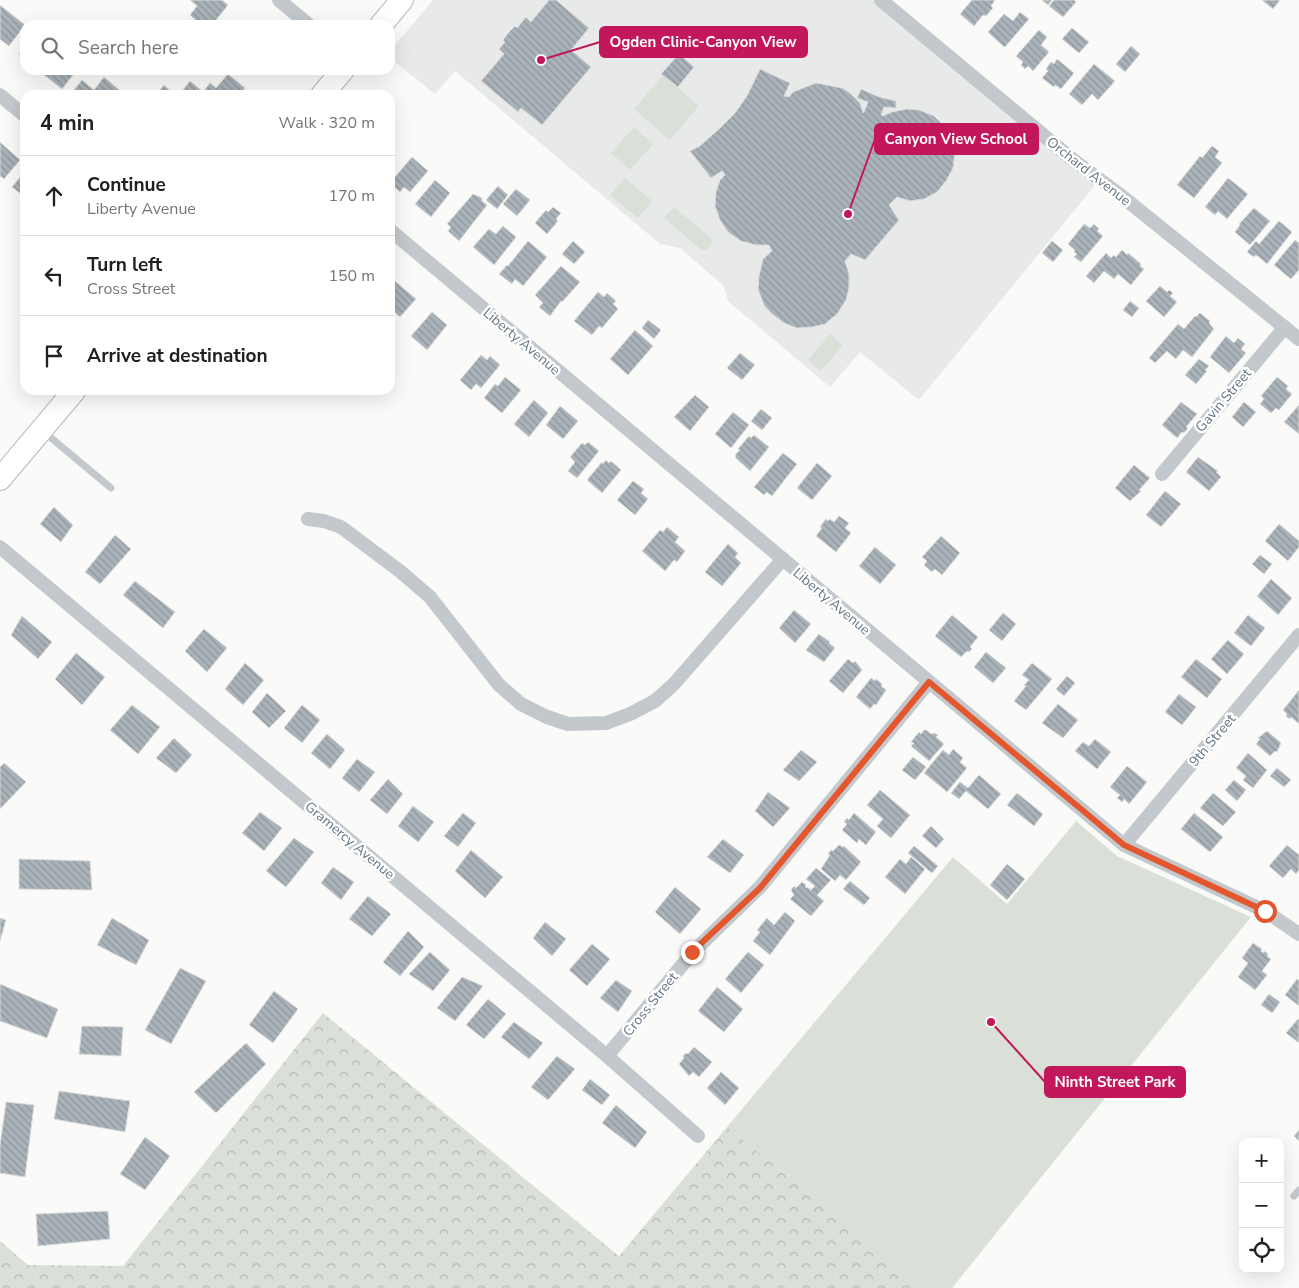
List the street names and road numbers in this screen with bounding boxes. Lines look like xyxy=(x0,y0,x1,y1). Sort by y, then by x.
street label: Orchard Avenue xyxy=(1043,133,1135,210)
street label: Liberty Avenue xyxy=(479,303,564,379)
street label: Gavin Street xyxy=(1191,364,1256,436)
street label: Liberty Avenue xyxy=(789,563,874,639)
street label: 9th Street xyxy=(1185,710,1240,771)
street label: Gramercy Avenue xyxy=(301,797,399,884)
street label: Cross Street xyxy=(619,968,682,1040)

